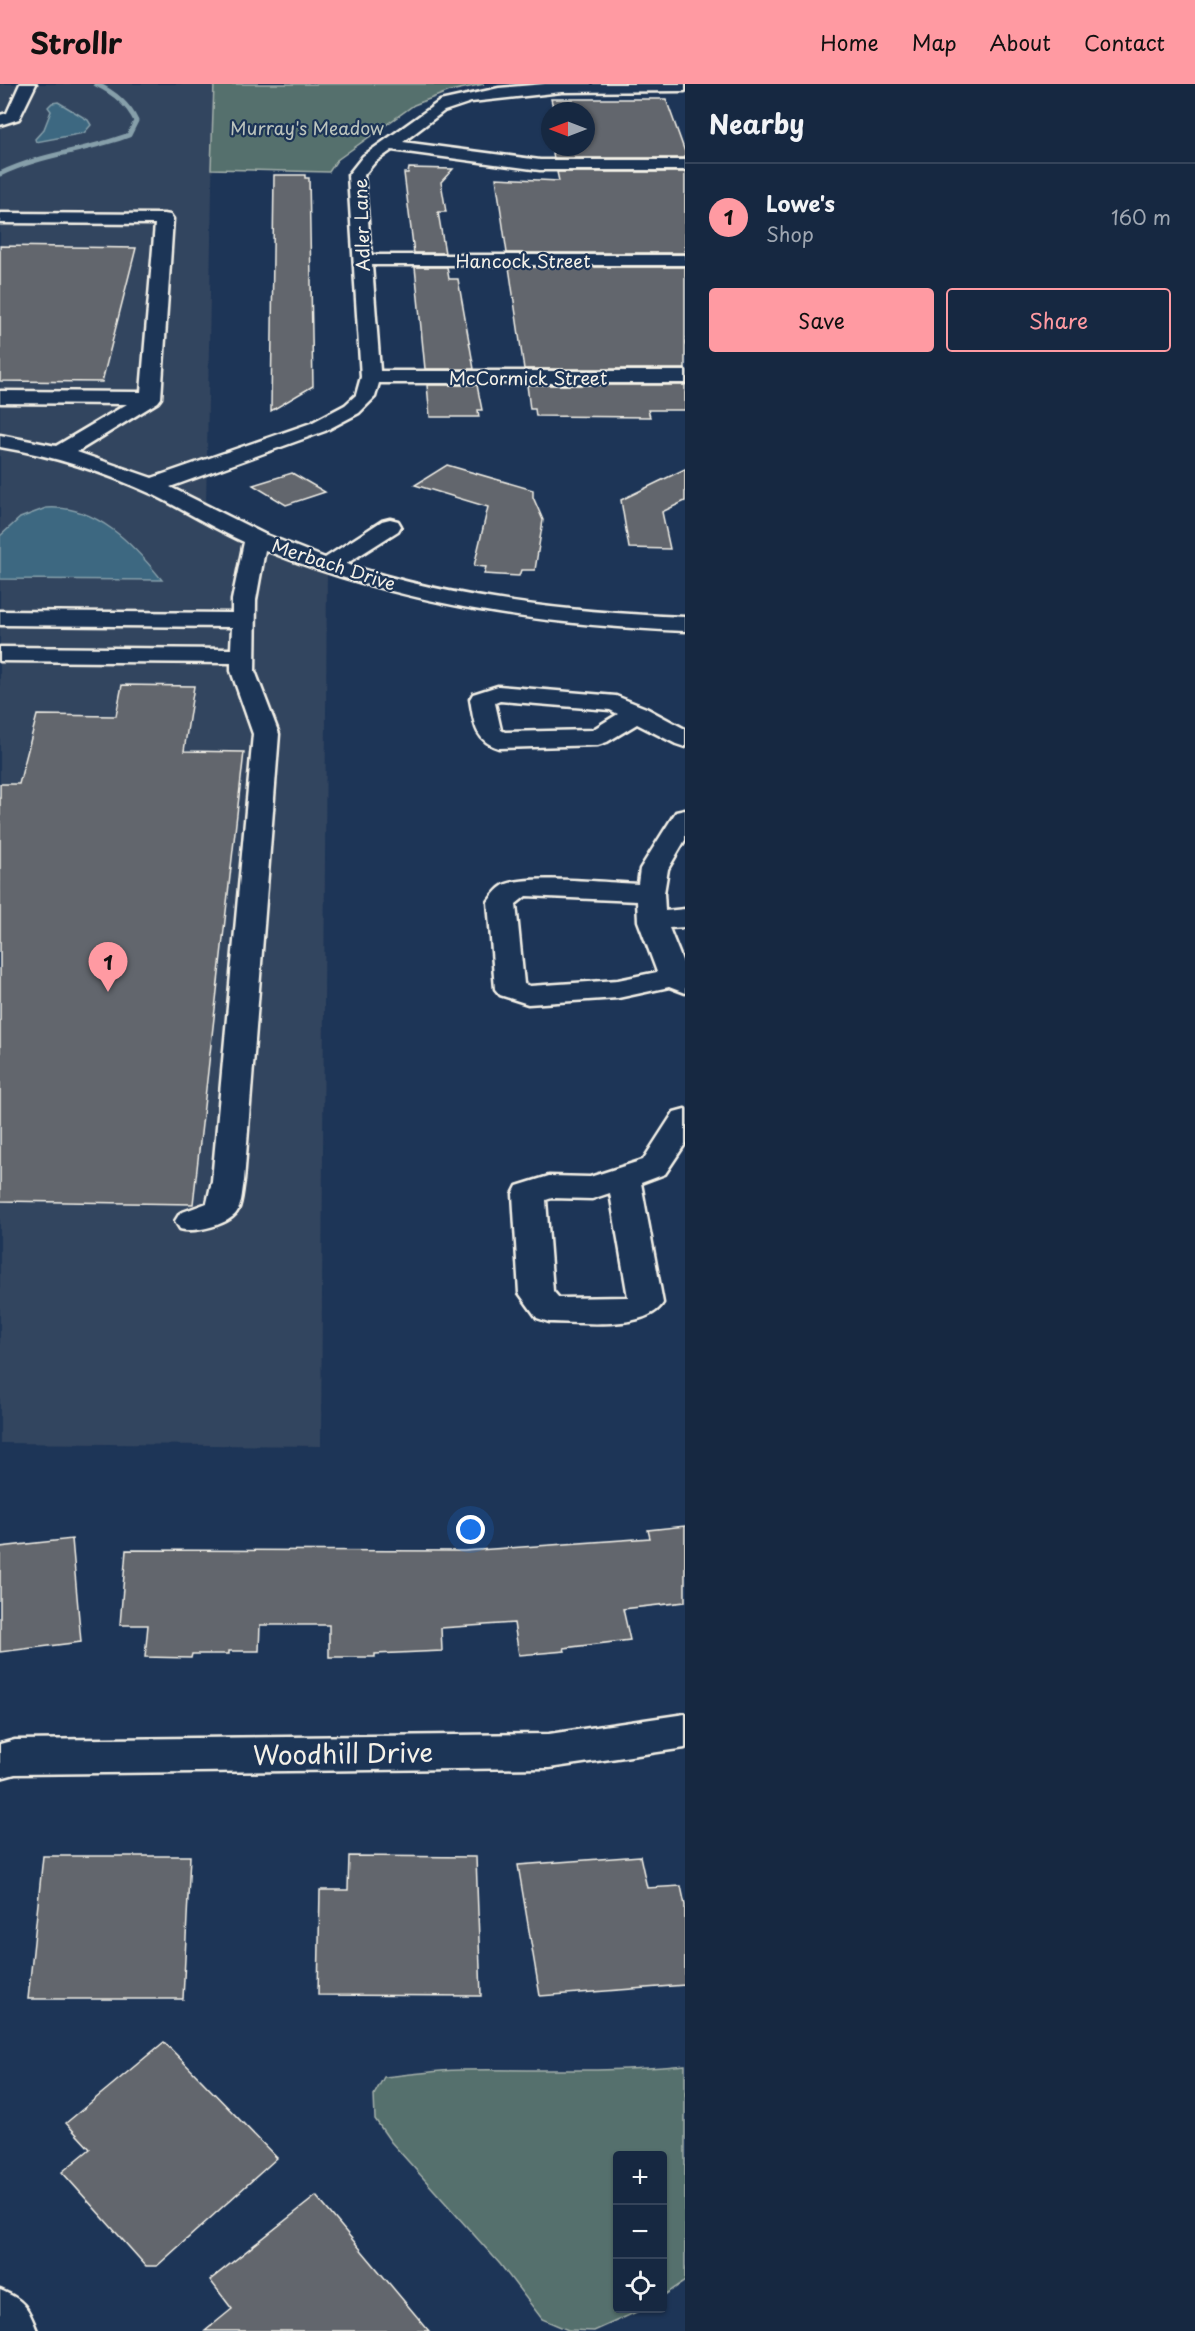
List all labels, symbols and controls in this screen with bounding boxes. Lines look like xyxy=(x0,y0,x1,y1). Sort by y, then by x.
text: Strollr xyxy=(30,21,122,64)
text: Home xyxy=(820,26,879,58)
text: Map xyxy=(912,26,957,58)
text: About xyxy=(990,26,1051,58)
text: Contact xyxy=(1084,26,1165,58)
north arrow xyxy=(541,102,595,156)
text: Nearby xyxy=(709,104,804,143)
park label: Murray's Meadow xyxy=(230,114,384,141)
street label: Adler Lane xyxy=(346,178,376,272)
text: Lowe's xyxy=(766,186,835,219)
text: 1 xyxy=(724,202,733,232)
text: 160 m xyxy=(1111,202,1171,232)
text: Shop xyxy=(766,219,814,249)
street label: Hancock Street xyxy=(455,247,591,274)
button: Save xyxy=(709,288,934,352)
button: Share xyxy=(946,288,1171,352)
street label: McCormick Street xyxy=(449,364,607,391)
street label: Merbach Drive xyxy=(269,531,399,597)
pin: 1 xyxy=(88,942,128,992)
your location xyxy=(456,1515,485,1544)
street label: Woodhill Drive xyxy=(252,1732,434,1774)
map controls xyxy=(613,2151,667,2313)
button: + xyxy=(613,2151,667,2205)
button: − xyxy=(613,2205,667,2259)
button: locate xyxy=(613,2259,667,2313)

